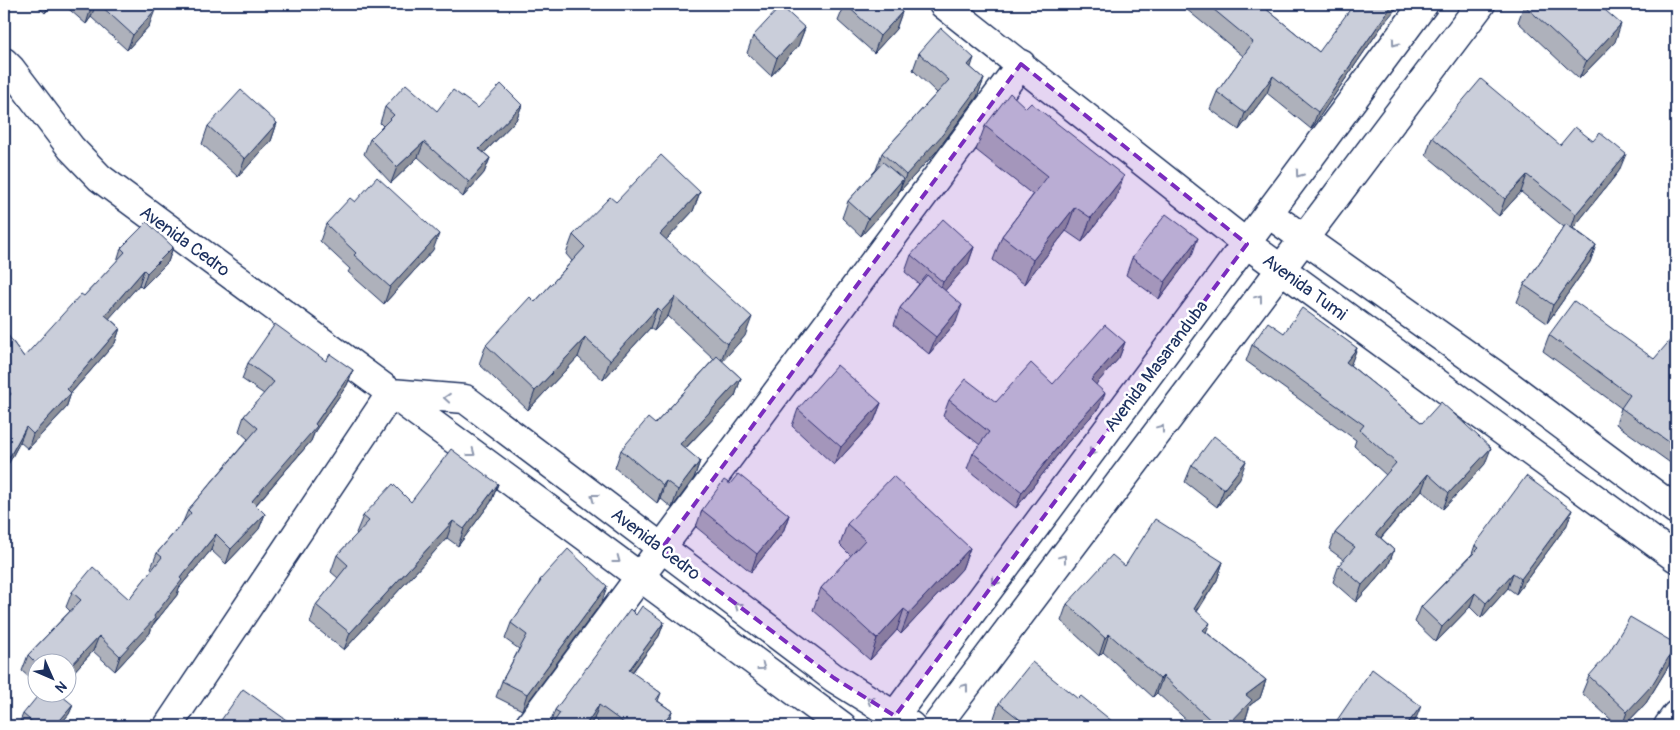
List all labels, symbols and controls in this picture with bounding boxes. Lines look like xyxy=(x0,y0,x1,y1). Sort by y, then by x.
one-way arrow xyxy=(1392,37,1401,47)
one-way arrow xyxy=(1296,168,1304,177)
street label: Avenida Cedro xyxy=(135,201,235,282)
street label: Avenida Tumi xyxy=(1258,249,1351,326)
one-way arrow xyxy=(1253,295,1261,304)
street label: Avenida Masaranduba xyxy=(1099,296,1213,437)
one-way arrow xyxy=(443,393,451,404)
one-way arrow xyxy=(1155,424,1164,434)
one-way arrow xyxy=(1090,446,1098,455)
one-way arrow xyxy=(466,447,476,456)
one-way arrow xyxy=(591,495,600,503)
street label: Avenida Cedro xyxy=(606,503,705,586)
one-way arrow xyxy=(611,554,620,564)
one-way arrow xyxy=(1058,554,1067,563)
one-way arrow xyxy=(992,576,1001,586)
one-way arrow xyxy=(734,603,744,612)
north arrow xyxy=(28,652,78,702)
one-way arrow xyxy=(756,661,765,670)
text: N xyxy=(51,677,70,696)
one-way arrow xyxy=(960,684,968,693)
one-way arrow xyxy=(867,697,876,707)

